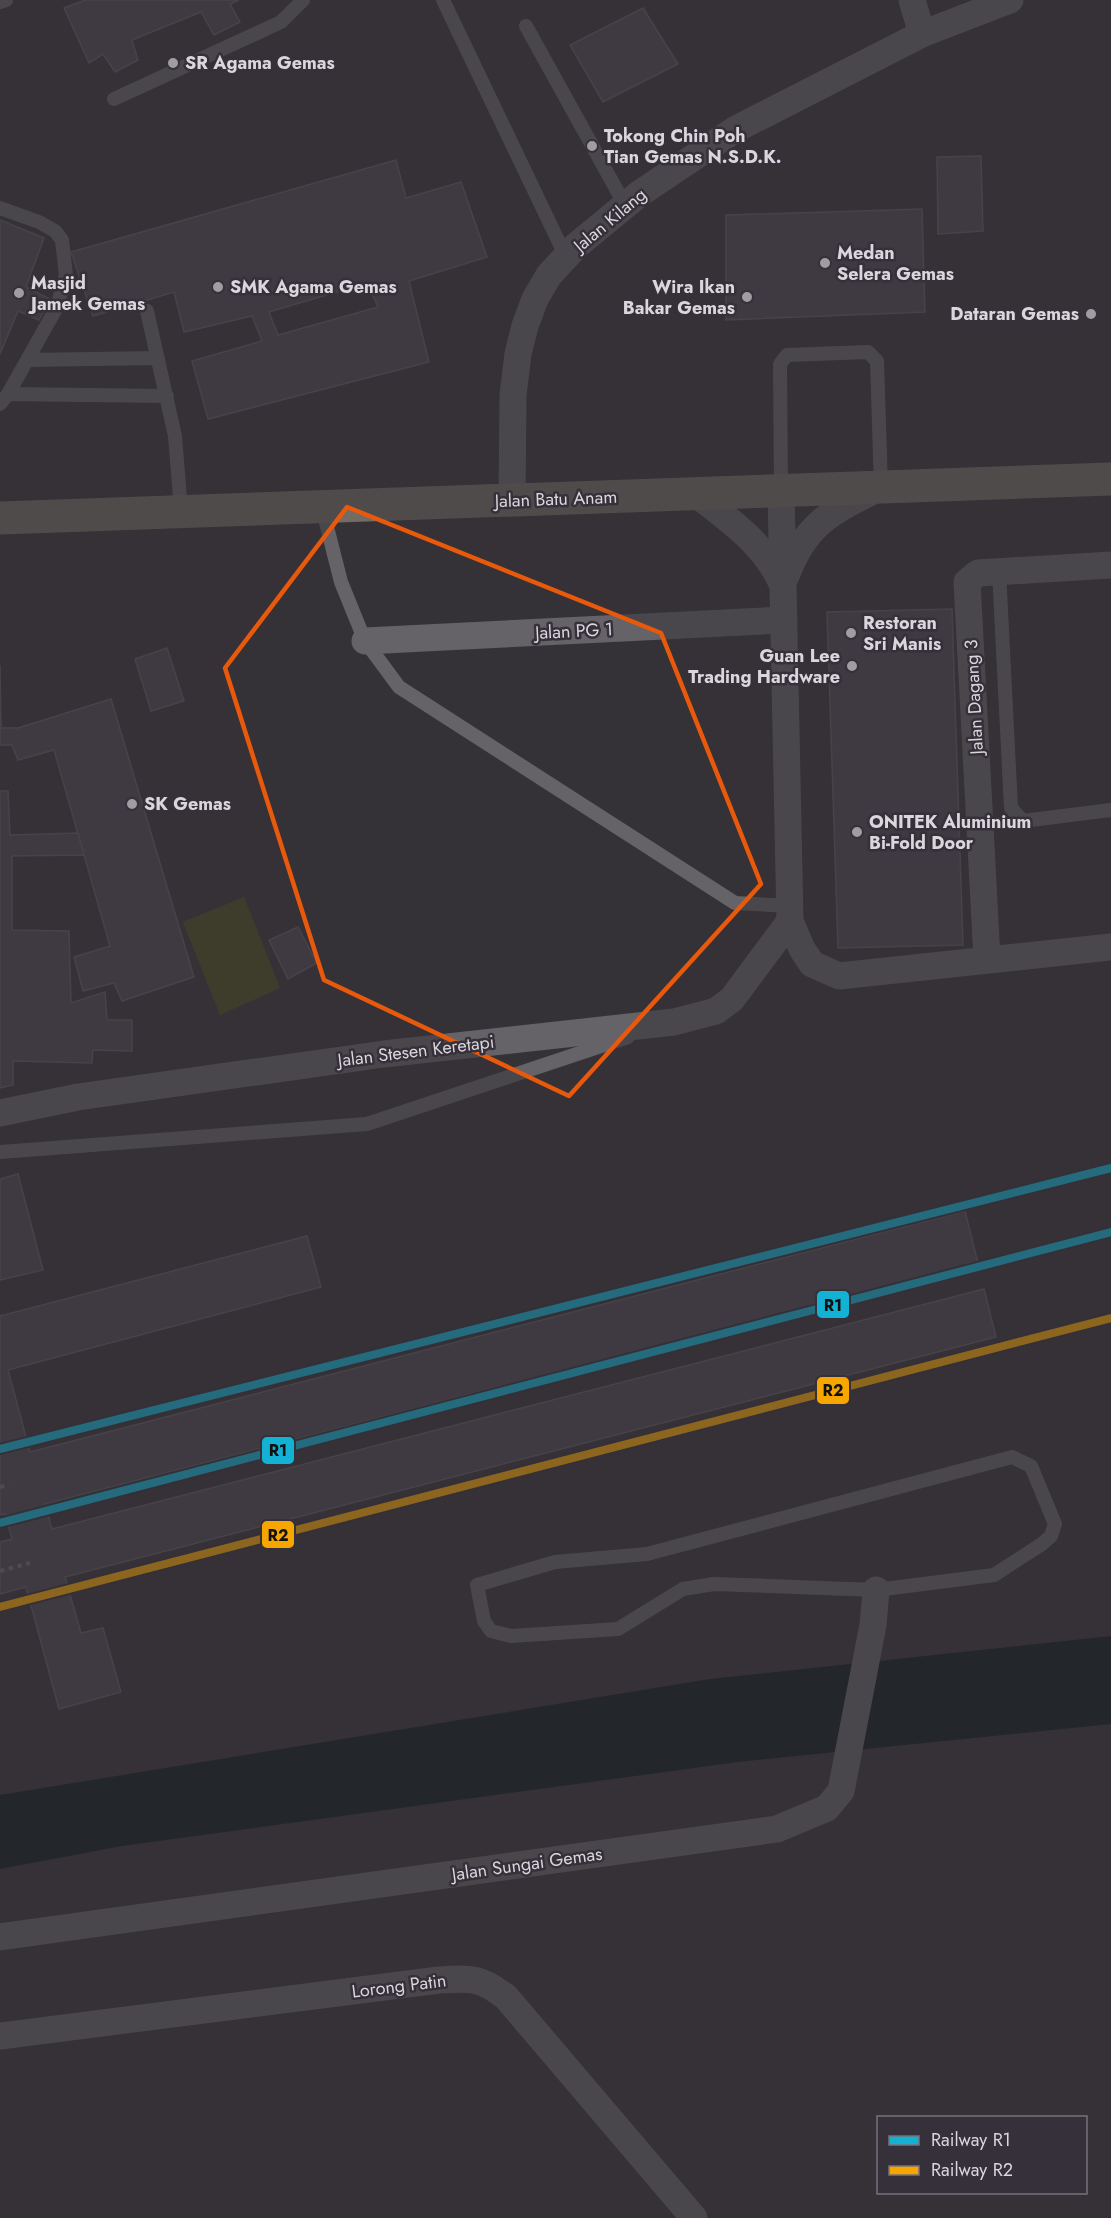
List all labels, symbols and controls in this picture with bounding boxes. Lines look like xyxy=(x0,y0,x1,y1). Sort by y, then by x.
place label: SR Agama Gemas xyxy=(185,50,335,76)
marker: SR Agama Gemas xyxy=(166,56,180,70)
place label: Tokong Chin Poh Tian Gemas N.S.D.K. xyxy=(604,123,782,170)
marker: Tokong Chin Poh Tian Gemas N.S.D.K. xyxy=(585,139,599,153)
street label: Jalan Kilang xyxy=(566,182,652,260)
place label: Medan Selera Gemas xyxy=(837,240,954,287)
marker: Medan Selera Gemas xyxy=(818,256,832,270)
place label: Masjid Jamek Gemas xyxy=(28,270,145,317)
place label: SMK Agama Gemas xyxy=(230,274,397,300)
place label: Wira Ikan Bakar Gemas xyxy=(623,274,735,321)
marker: SMK Agama Gemas xyxy=(211,280,225,294)
marker: Masjid Jamek Gemas xyxy=(12,286,26,300)
marker: Wira Ikan Bakar Gemas xyxy=(740,290,754,304)
place label: Dataran Gemas xyxy=(950,301,1079,327)
marker: Dataran Gemas xyxy=(1084,307,1098,321)
street label: Jalan Batu Anam xyxy=(492,484,618,514)
place label: Restoran Sri Manis xyxy=(863,610,941,657)
street label: Jalan PG 1 xyxy=(532,616,614,646)
marker: Restoran Sri Manis xyxy=(844,626,858,640)
street label: Jalan Dagang 3 xyxy=(958,639,990,757)
place label: Guan Lee Trading Hardware xyxy=(688,643,840,690)
marker: Guan Lee Trading Hardware xyxy=(845,659,859,673)
place label: SK Gemas xyxy=(144,791,231,817)
marker: SK Gemas xyxy=(125,797,139,811)
place label: ONITEK Aluminium Bi-Fold Door xyxy=(869,809,1031,856)
marker: ONITEK Aluminium Bi-Fold Door xyxy=(850,825,864,839)
street label: Jalan Stesen Keretapi xyxy=(334,1029,496,1074)
line badge: R1 xyxy=(816,1290,850,1319)
text: R1 xyxy=(824,1294,842,1317)
line badge: R2 xyxy=(816,1376,850,1405)
text: R2 xyxy=(823,1379,843,1402)
line badge: R1 xyxy=(261,1436,295,1465)
text: R1 xyxy=(269,1439,287,1462)
line badge: R2 xyxy=(261,1520,295,1549)
text: R2 xyxy=(268,1524,288,1547)
street label: Jalan Sungai Gemas xyxy=(448,1841,604,1888)
street label: Lorong Patin xyxy=(350,1967,448,2005)
legend xyxy=(877,2116,1087,2194)
text: Railway R1 xyxy=(931,2127,1011,2153)
text: Railway R2 xyxy=(931,2157,1013,2183)

